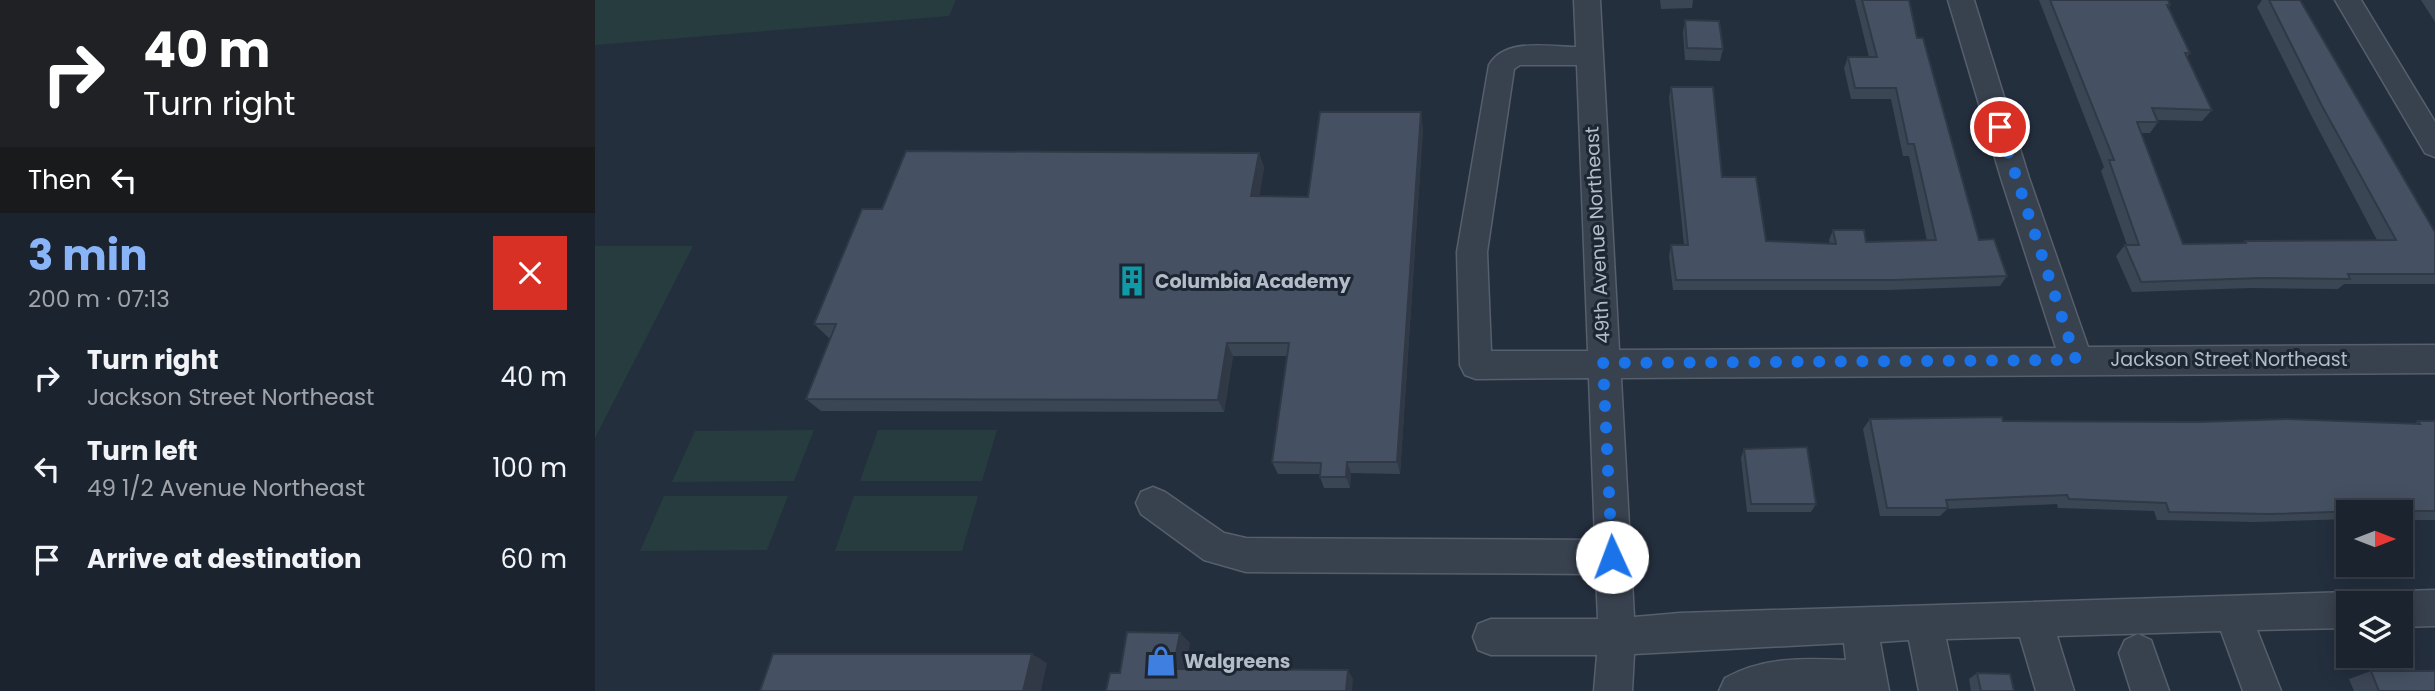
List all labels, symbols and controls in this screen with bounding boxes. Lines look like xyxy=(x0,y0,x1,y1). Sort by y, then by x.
text: 40 m xyxy=(143,16,270,84)
icon: right xyxy=(28,28,119,119)
text: Turn right xyxy=(143,81,295,126)
pin xyxy=(1970,97,2030,157)
icon: arrive xyxy=(1981,108,2019,146)
street label: 49th Avenue Northeast xyxy=(1578,126,1617,344)
icon: left xyxy=(105,161,143,199)
text: Then xyxy=(28,162,91,198)
text: 3 min xyxy=(28,226,148,285)
button: close xyxy=(493,236,567,310)
building icon: Columbia Academy xyxy=(1115,264,1149,298)
place label: Columbia Academy xyxy=(1155,268,1352,295)
text: 200 m · 07:13 xyxy=(28,283,170,315)
text: Turn right xyxy=(87,342,219,378)
street label: Jackson Street Northeast xyxy=(2110,346,2348,373)
icon: right xyxy=(28,359,66,397)
text: 40 m xyxy=(501,359,567,395)
text: Jackson Street Northeast xyxy=(87,381,374,413)
text: Turn left xyxy=(87,433,198,469)
icon: left xyxy=(28,450,66,488)
text: 100 m xyxy=(492,450,567,486)
text: 49 1/2 Avenue Northeast xyxy=(87,472,365,504)
north arrow xyxy=(2336,500,2413,578)
map controls xyxy=(2336,500,2413,668)
position arrow xyxy=(1575,520,1649,594)
icon: arrive xyxy=(28,541,66,579)
text: Arrive at destination xyxy=(87,541,362,577)
text: 60 m xyxy=(500,541,567,577)
button: layers xyxy=(2336,591,2413,668)
shop icon: Walgreens xyxy=(1144,644,1178,678)
place label: Walgreens xyxy=(1184,648,1290,675)

